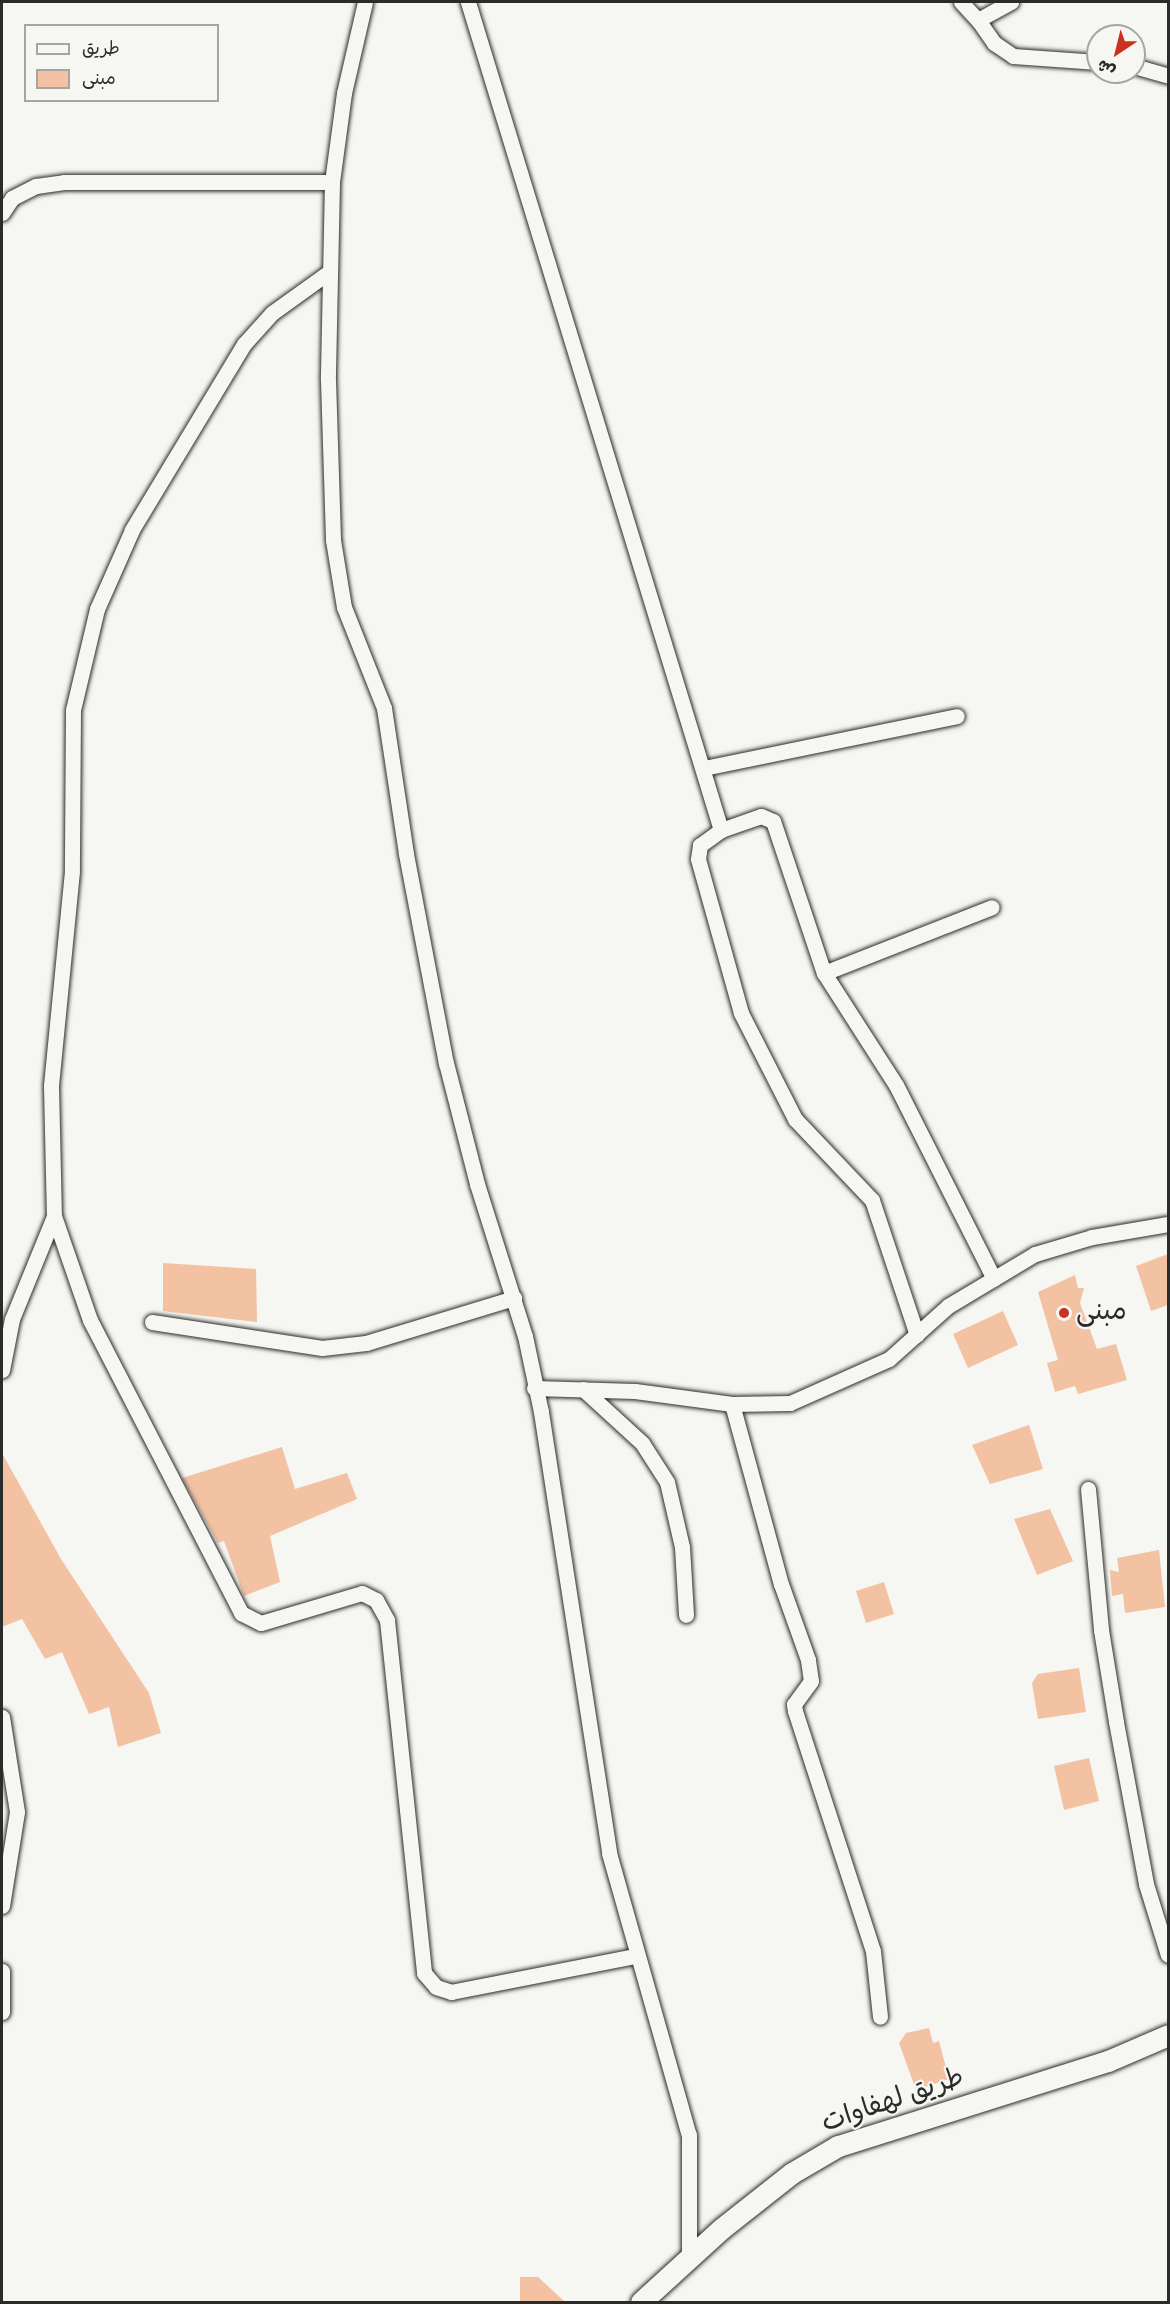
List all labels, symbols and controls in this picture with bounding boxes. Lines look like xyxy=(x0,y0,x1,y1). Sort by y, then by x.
legend xyxy=(24,24,219,102)
north arrow xyxy=(1086,24,1146,84)
text: طريق xyxy=(82,37,120,63)
text: ش xyxy=(1093,52,1121,82)
text: مبنى xyxy=(82,67,116,93)
place label: مبنى xyxy=(1076,1297,1127,1329)
marker: مبنى xyxy=(1057,1306,1071,1320)
street label: طريق لهفاوات xyxy=(818,2062,968,2140)

